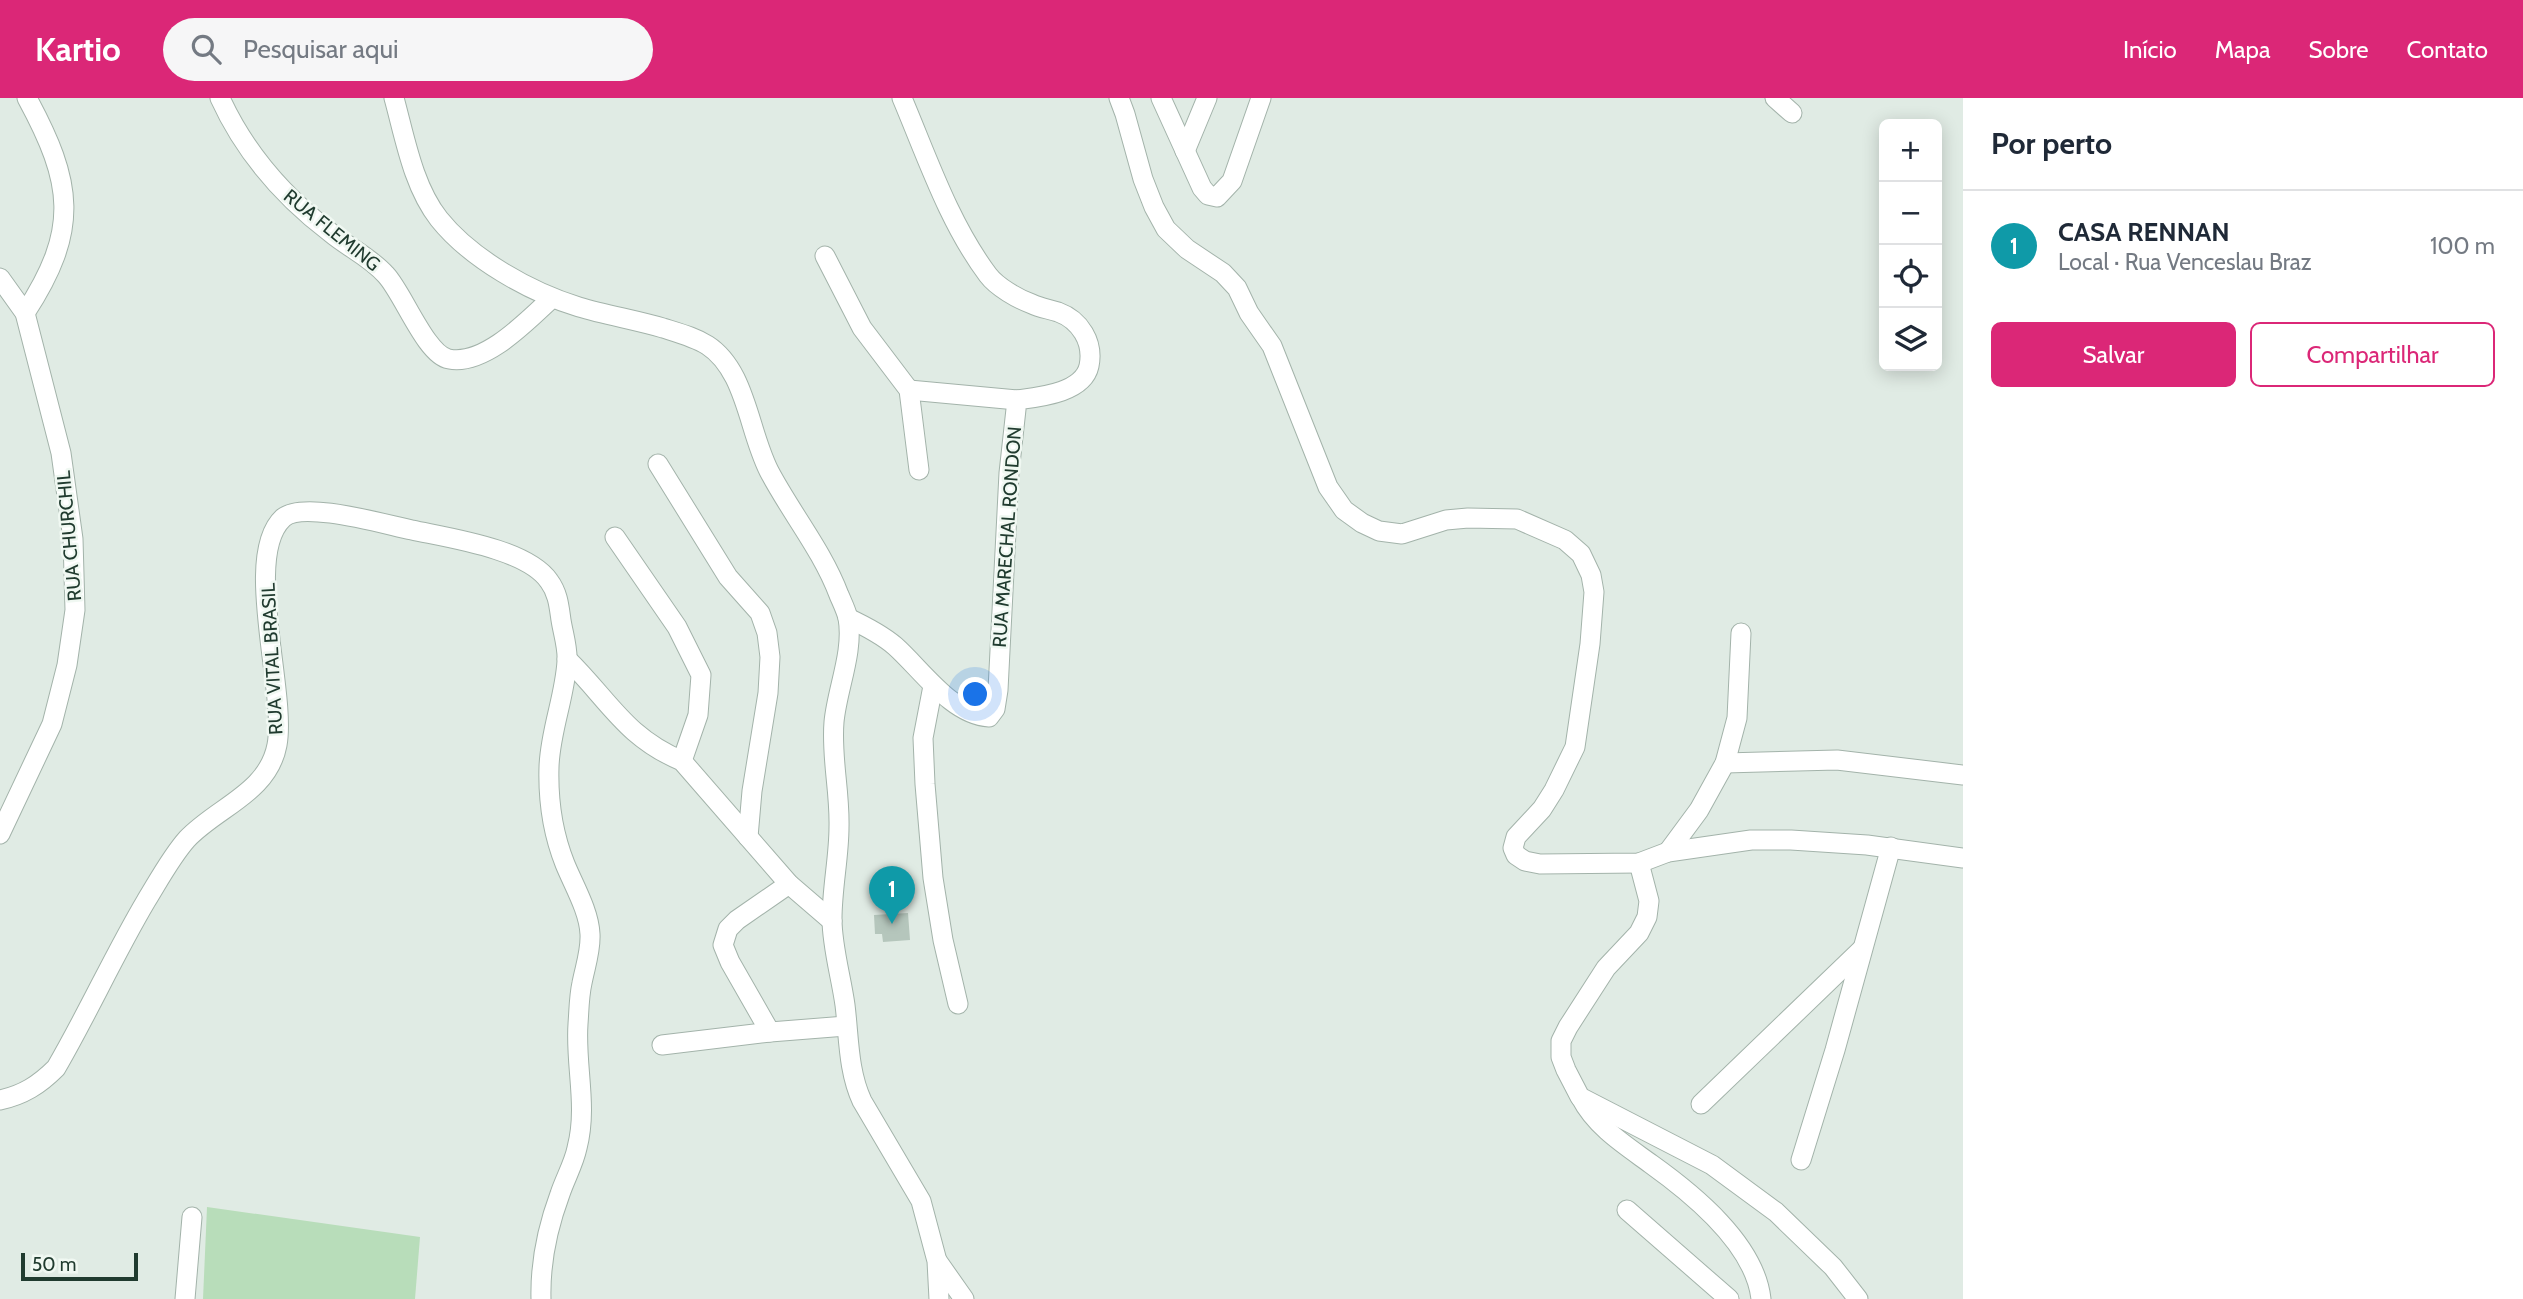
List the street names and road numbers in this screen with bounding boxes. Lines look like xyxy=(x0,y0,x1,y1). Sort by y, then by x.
street label: RUA FLEMING xyxy=(279,184,385,276)
street label: RUA MARECHAL RONDON xyxy=(988,426,1026,648)
street label: RUA CHURCHIL xyxy=(52,469,86,602)
street label: RUA VITAL BRASIL xyxy=(257,582,287,735)

